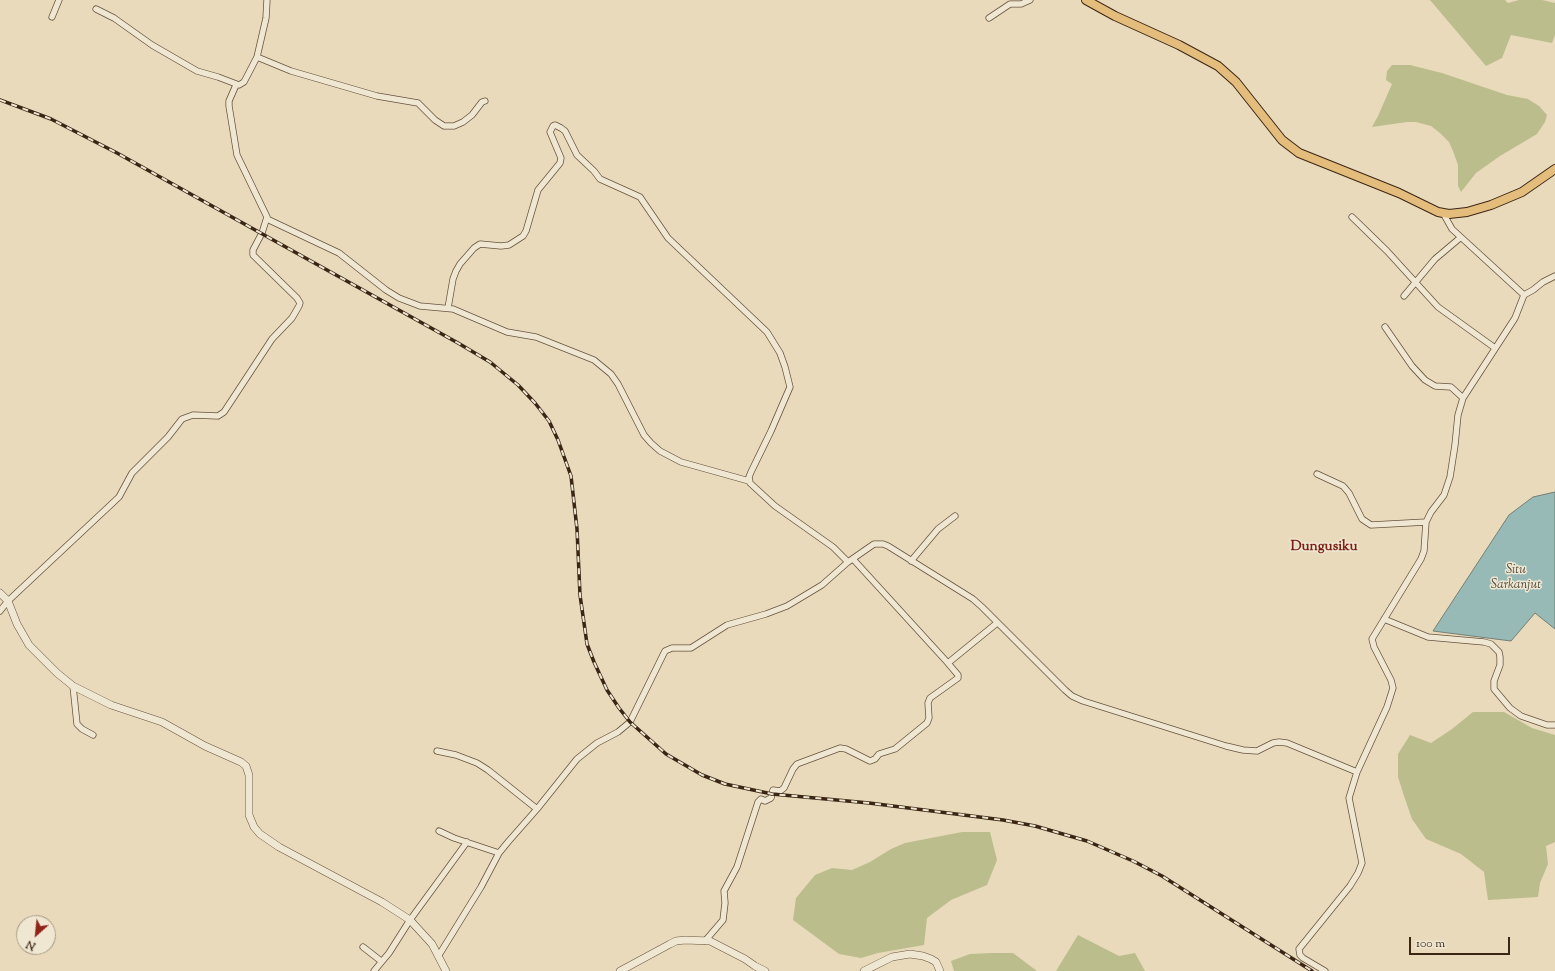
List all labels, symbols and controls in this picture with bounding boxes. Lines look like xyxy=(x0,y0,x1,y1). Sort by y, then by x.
district label: Dungusiku xyxy=(1290,540,1358,556)
water label: Situ Sarkanjut xyxy=(1491,563,1541,594)
north arrow xyxy=(16,915,56,955)
scale bar xyxy=(1411,929,1512,955)
text: 100 m xyxy=(1416,935,1445,953)
text: N xyxy=(23,936,39,954)

